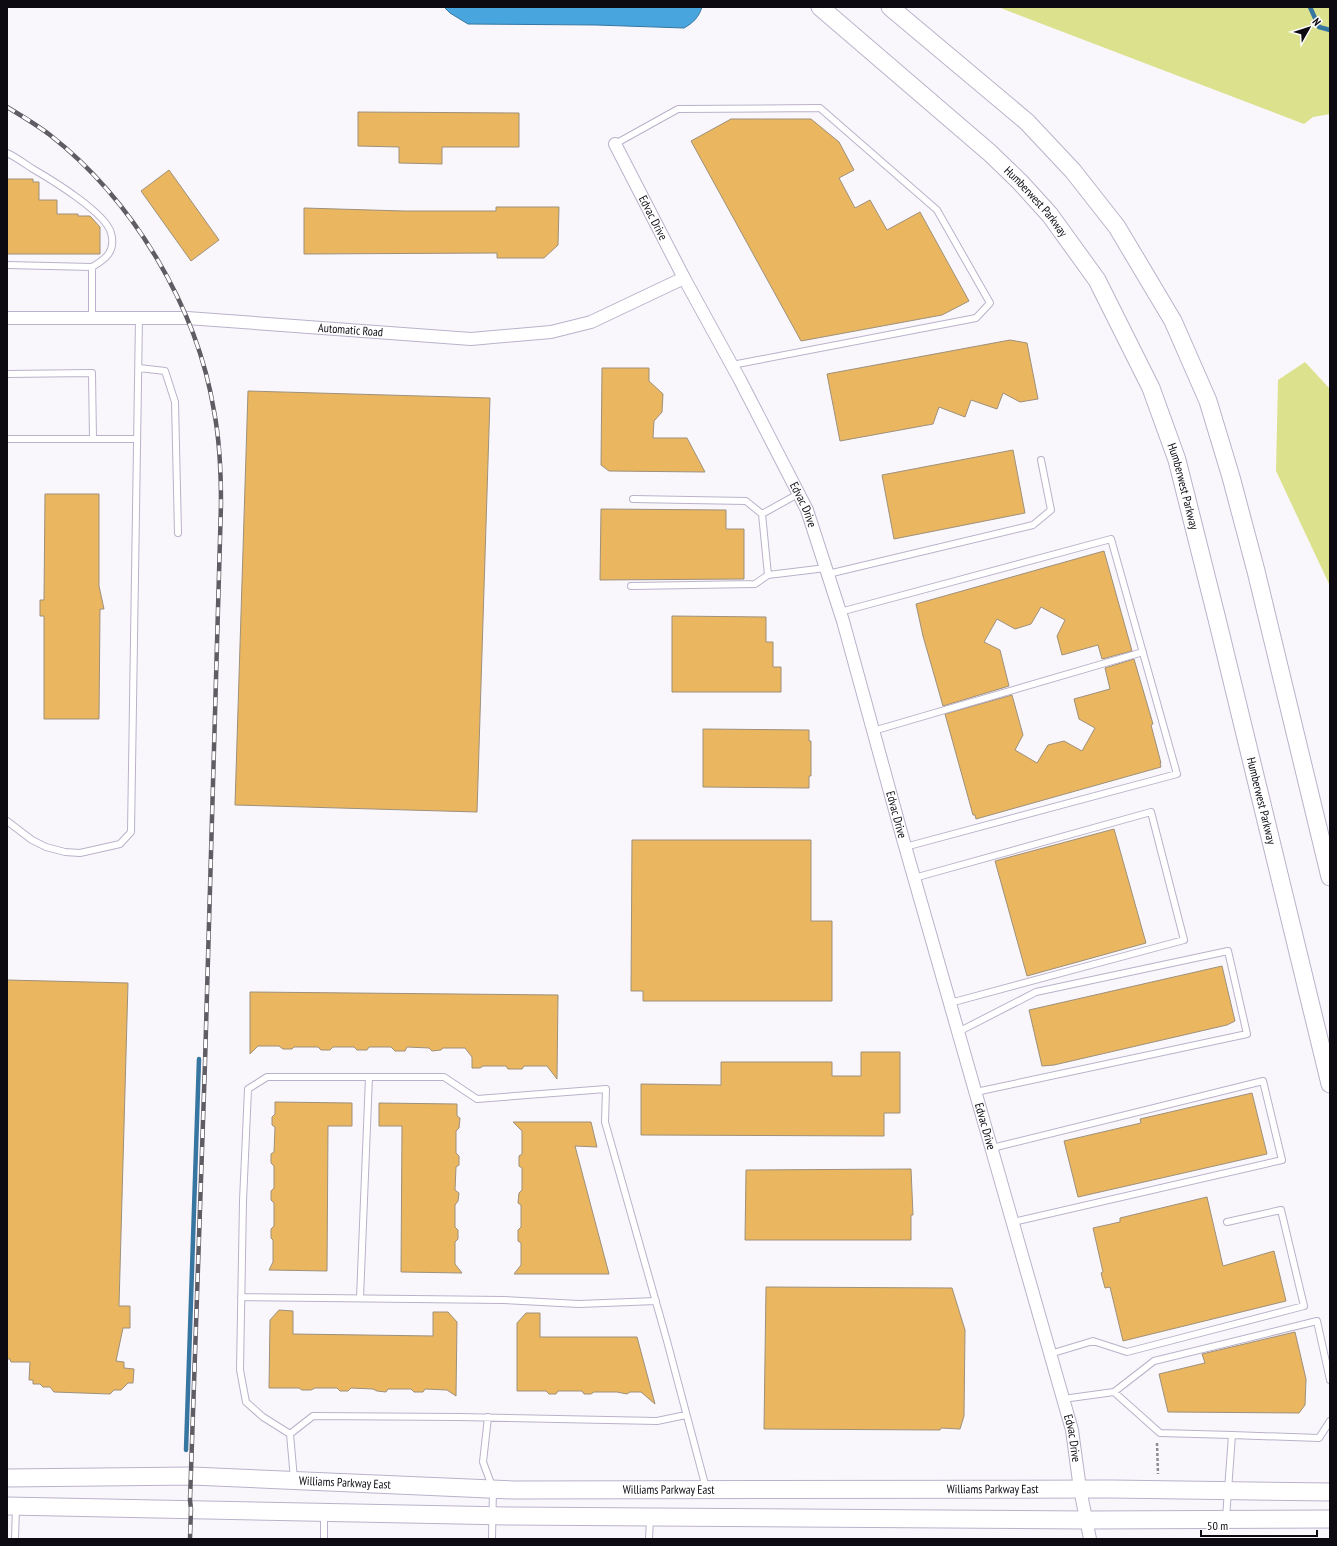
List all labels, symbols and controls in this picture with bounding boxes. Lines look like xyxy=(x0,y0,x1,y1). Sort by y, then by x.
north arrow xyxy=(1289,8,1329,48)
text: N xyxy=(1309,15,1324,28)
street label: Humberwest Parkway xyxy=(1001,163,1071,240)
street label: Edvac Drive xyxy=(636,193,671,242)
street label: Automatic Road xyxy=(318,320,384,339)
street label: Humberwest Parkway xyxy=(1164,441,1202,532)
street label: Edvac Drive xyxy=(787,479,820,529)
street label: Humberwest Parkway xyxy=(1244,756,1280,846)
street label: Edvac Drive xyxy=(883,789,910,840)
street label: Edvac Drive xyxy=(972,1101,1000,1152)
street label: Edvac Drive xyxy=(1061,1412,1084,1463)
street label: Williams Parkway East xyxy=(299,1473,392,1492)
street label: Williams Parkway East xyxy=(947,1481,1039,1496)
street label: Williams Parkway East xyxy=(623,1482,715,1497)
scale bar xyxy=(1201,1512,1317,1538)
text: 50 m xyxy=(1207,1518,1228,1533)

